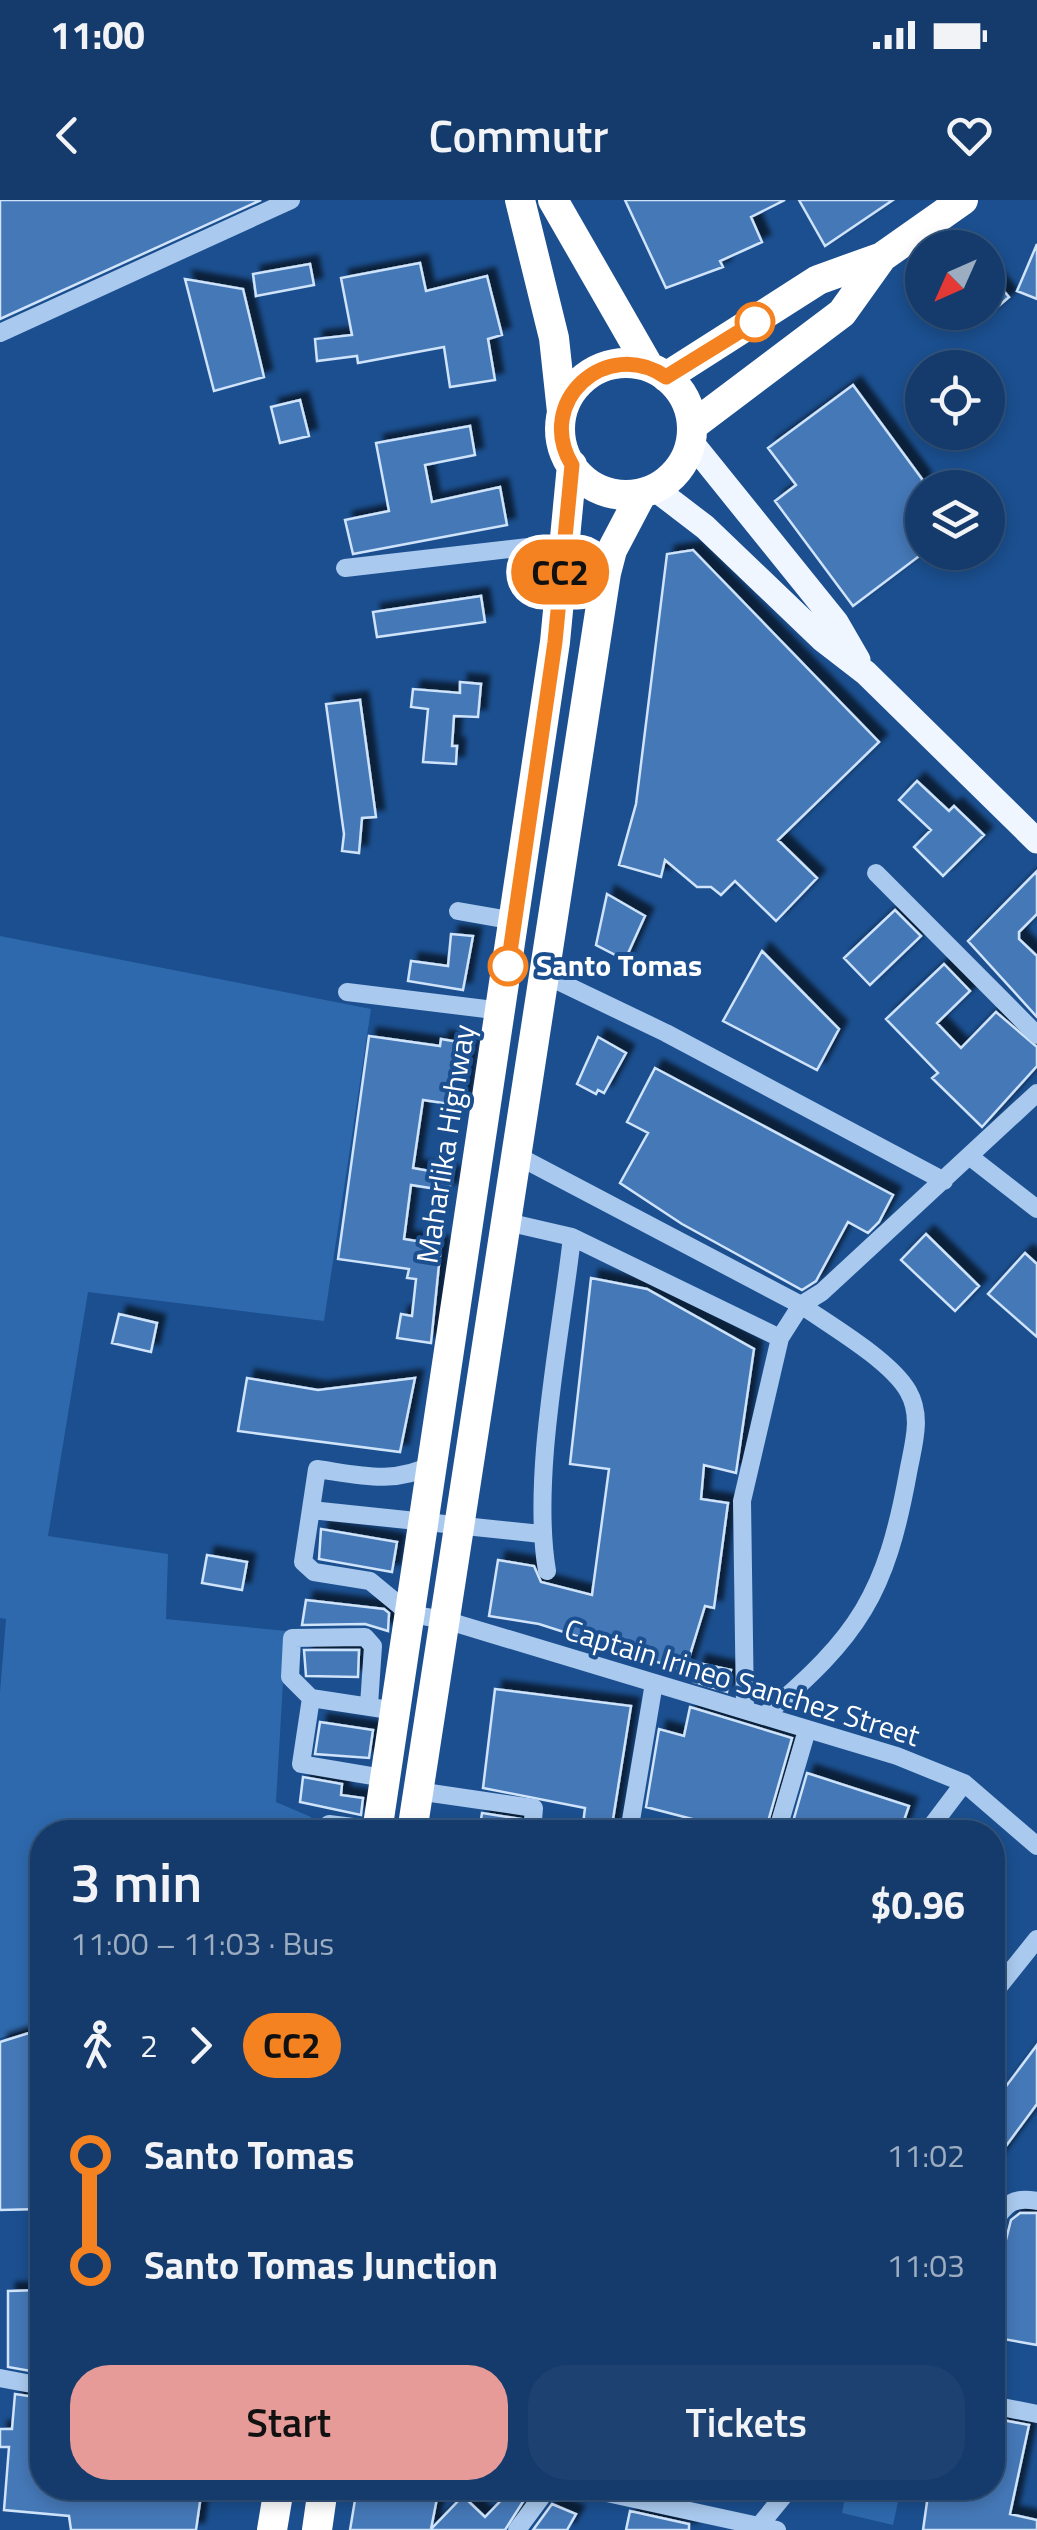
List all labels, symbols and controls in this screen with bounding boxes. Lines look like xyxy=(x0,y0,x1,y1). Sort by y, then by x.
text: 11:00 xyxy=(50,6,145,64)
text: Commutr xyxy=(428,101,609,169)
icon: back xyxy=(40,108,95,163)
icon: heart xyxy=(942,108,997,163)
north arrow xyxy=(905,230,1005,330)
map controls xyxy=(905,230,1005,570)
unlabelled marker xyxy=(736,303,774,341)
button: locate xyxy=(905,350,1005,450)
button: layers xyxy=(905,470,1005,570)
line badge: CC2 xyxy=(502,540,618,604)
text: CC2 xyxy=(531,545,589,599)
place label: Santo Tomas xyxy=(536,942,702,988)
marker: Santo Tomas xyxy=(489,947,527,985)
street label: Maharlika Highway xyxy=(403,1021,487,1267)
street label: Captain Irineo Sanchez Street xyxy=(559,1606,926,1758)
text: 3 min xyxy=(70,1840,202,1923)
text: $0.96 xyxy=(870,1876,965,1934)
text: 11:00 – 11:03 · Bus xyxy=(70,1919,334,1967)
icon: walk xyxy=(70,2018,125,2073)
icon: forward xyxy=(173,2018,228,2073)
text: CC2 xyxy=(263,2018,321,2072)
text: 2 xyxy=(140,2021,158,2069)
text: Santo Tomas xyxy=(144,2126,354,2184)
text: 11:02 xyxy=(886,2131,965,2179)
text: Santo Tomas Junction xyxy=(144,2236,498,2294)
text: 11:03 xyxy=(886,2241,965,2289)
button: Start xyxy=(70,2365,508,2480)
button: Tickets xyxy=(528,2365,965,2480)

